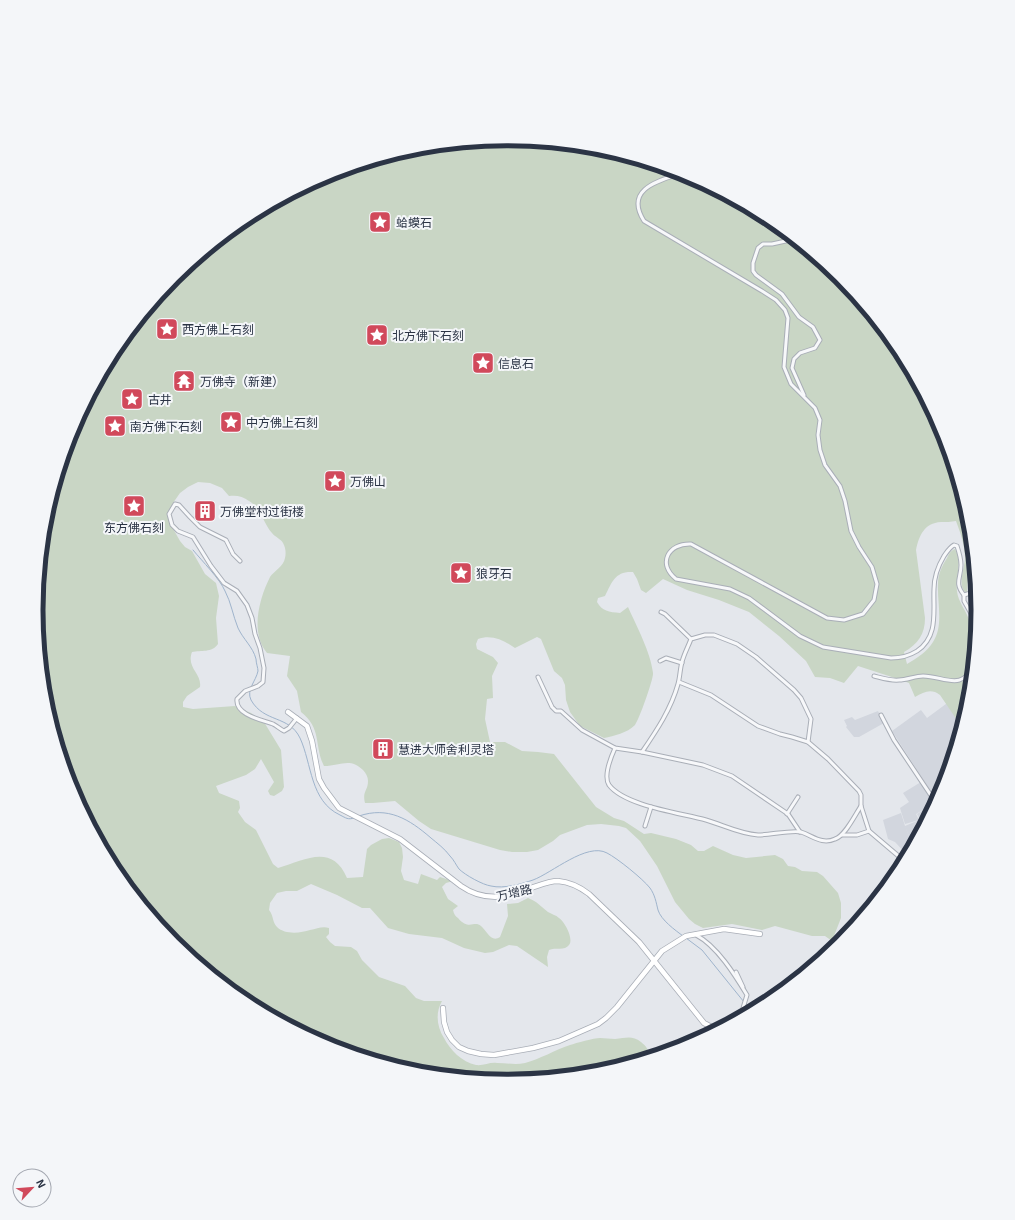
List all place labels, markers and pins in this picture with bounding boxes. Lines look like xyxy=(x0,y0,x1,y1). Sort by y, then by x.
place icon: 蛤蟆石 xyxy=(367,209,393,235)
place label: 蛤蟆石 xyxy=(396,215,432,229)
place icon: 西方佛上石刻 xyxy=(154,316,180,342)
place label: 西方佛上石刻 xyxy=(182,322,254,336)
place icon: 北方佛下石刻 xyxy=(364,322,390,348)
place label: 北方佛下石刻 xyxy=(392,328,464,342)
place icon: 信息石 xyxy=(470,350,496,376)
place label: 信息石 xyxy=(498,356,534,370)
temple icon: 万佛寺（新建） xyxy=(171,368,197,394)
place label: 万佛寺（新建） xyxy=(200,374,284,388)
place icon: 古井 xyxy=(119,386,145,412)
place label: 古井 xyxy=(148,392,172,406)
place icon: 中方佛上石刻 xyxy=(218,409,244,435)
place icon: 南方佛下石刻 xyxy=(102,413,128,439)
place label: 中方佛上石刻 xyxy=(246,415,318,429)
place label: 南方佛下石刻 xyxy=(130,419,202,433)
place icon: 万佛山 xyxy=(322,468,348,494)
place label: 万佛山 xyxy=(350,474,386,488)
place icon: 东方佛石刻 xyxy=(121,493,147,519)
building icon: 万佛堂村过街楼 xyxy=(192,498,218,524)
place label: 万佛堂村过街楼 xyxy=(220,504,304,518)
place label: 东方佛石刻 xyxy=(104,520,164,534)
place icon: 狼牙石 xyxy=(448,560,474,586)
place label: 狼牙石 xyxy=(476,566,512,580)
building icon: 慧进大师舍利灵塔 xyxy=(370,736,396,762)
place label: 慧进大师舍利灵塔 xyxy=(398,742,494,756)

